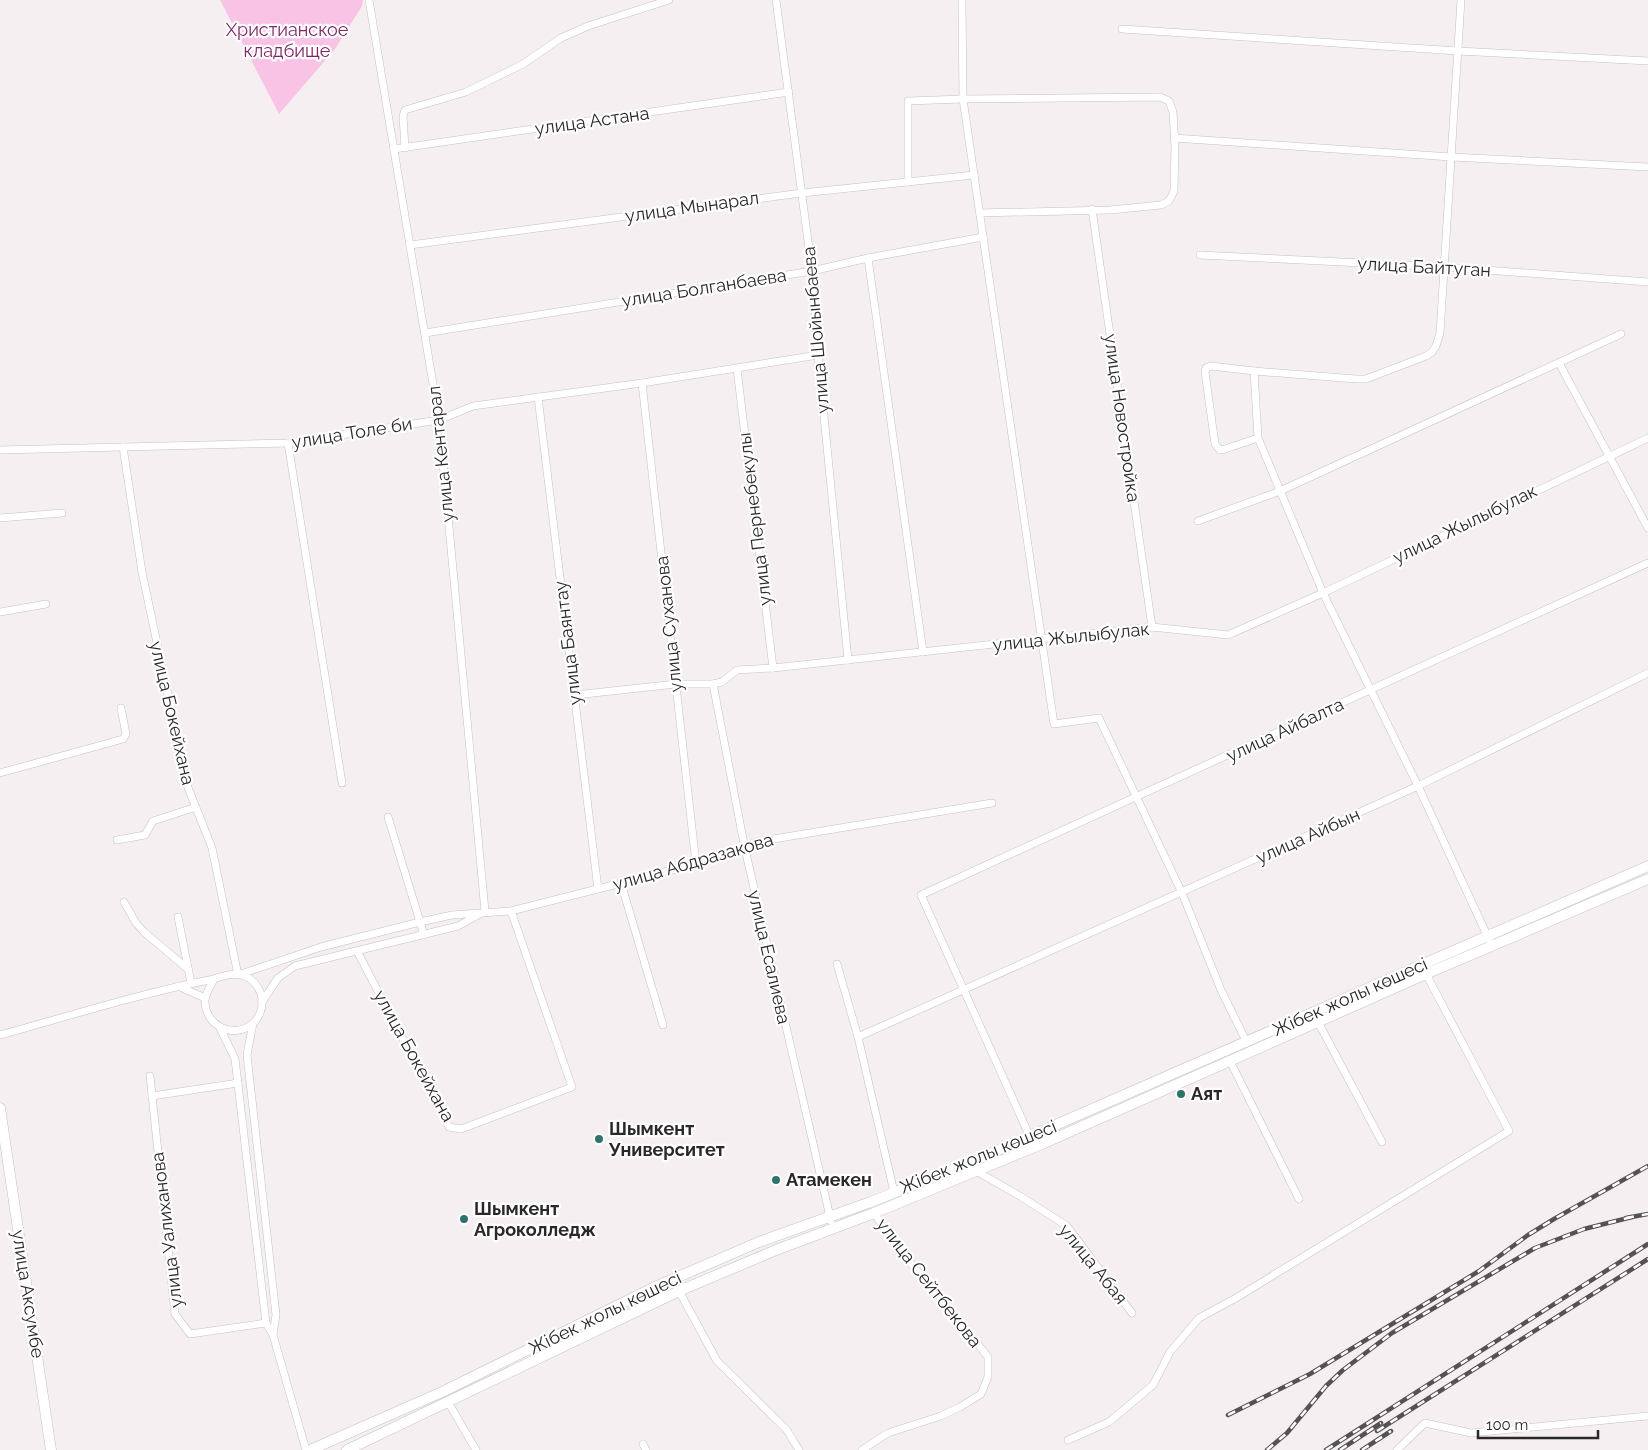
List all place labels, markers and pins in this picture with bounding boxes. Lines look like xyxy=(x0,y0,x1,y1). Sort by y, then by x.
place label: Аят xyxy=(1191,1083,1222,1104)
marker: Аят xyxy=(1175,1088,1187,1100)
place label: Шымкент Университет xyxy=(608,1118,725,1160)
marker: Шымкент Университет xyxy=(593,1133,605,1145)
place label: Атамекен xyxy=(786,1169,872,1190)
marker: Атамекен xyxy=(770,1174,782,1186)
place label: Шымкент Агроколледж xyxy=(474,1198,596,1240)
marker: Шымкент Агроколледж xyxy=(458,1213,470,1225)

